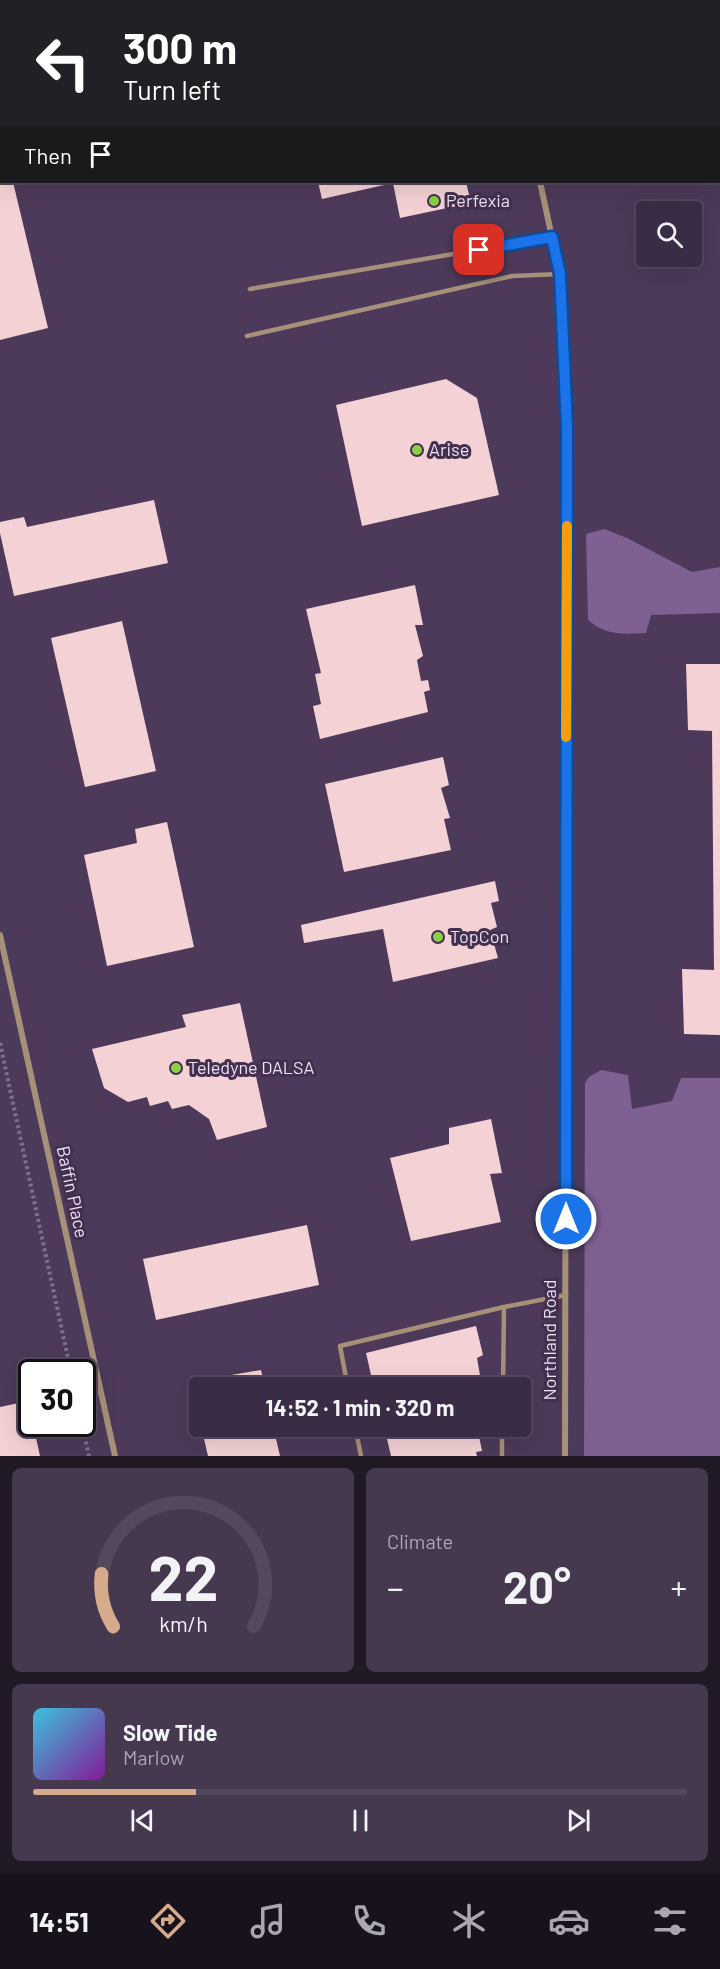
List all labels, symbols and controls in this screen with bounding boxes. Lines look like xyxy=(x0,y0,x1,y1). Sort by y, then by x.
text: 300 m xyxy=(123,22,237,72)
icon: left xyxy=(24,24,102,102)
text: Turn left xyxy=(123,73,221,105)
icon: arrive xyxy=(84,138,117,171)
text: Then xyxy=(24,142,72,168)
place label: Perfexia xyxy=(446,189,510,211)
marker: Perfexia xyxy=(427,194,441,208)
map controls xyxy=(636,201,702,267)
button: search xyxy=(636,201,702,267)
pin xyxy=(453,224,504,275)
icon: arrive xyxy=(462,233,495,266)
place label: Arise xyxy=(429,438,469,460)
marker: Arise xyxy=(410,443,424,457)
place label: TopCon xyxy=(450,925,509,947)
marker: TopCon xyxy=(431,930,445,944)
place label: Teledyne DALSA xyxy=(188,1056,315,1078)
marker: Teledyne DALSA xyxy=(169,1061,183,1075)
street label: Baffin Place xyxy=(53,1144,93,1240)
position arrow xyxy=(534,1187,598,1251)
street label: Northland Road xyxy=(538,1279,560,1401)
speed limit sign: 30 xyxy=(18,1359,96,1437)
text: 14:52 · 1 min · 320 m xyxy=(266,1394,454,1420)
text: Climate xyxy=(387,1529,453,1553)
text: 22 xyxy=(148,1539,218,1613)
text: 20° xyxy=(503,1559,571,1613)
text: − xyxy=(387,1567,404,1607)
text: + xyxy=(671,1567,687,1607)
text: km/h xyxy=(159,1611,207,1636)
text: Slow Tide xyxy=(123,1719,218,1745)
text: Marlow xyxy=(123,1745,184,1769)
icon: previous xyxy=(126,1804,159,1837)
icon: pause xyxy=(344,1804,377,1837)
icon: next xyxy=(562,1804,595,1837)
icon: directions xyxy=(147,1900,189,1942)
icon: music xyxy=(247,1900,289,1942)
icon: phone xyxy=(348,1900,390,1942)
icon: climate xyxy=(448,1900,490,1942)
icon: car xyxy=(548,1900,590,1942)
icon: filters xyxy=(649,1900,691,1942)
text: 14:51 xyxy=(29,1905,89,1937)

